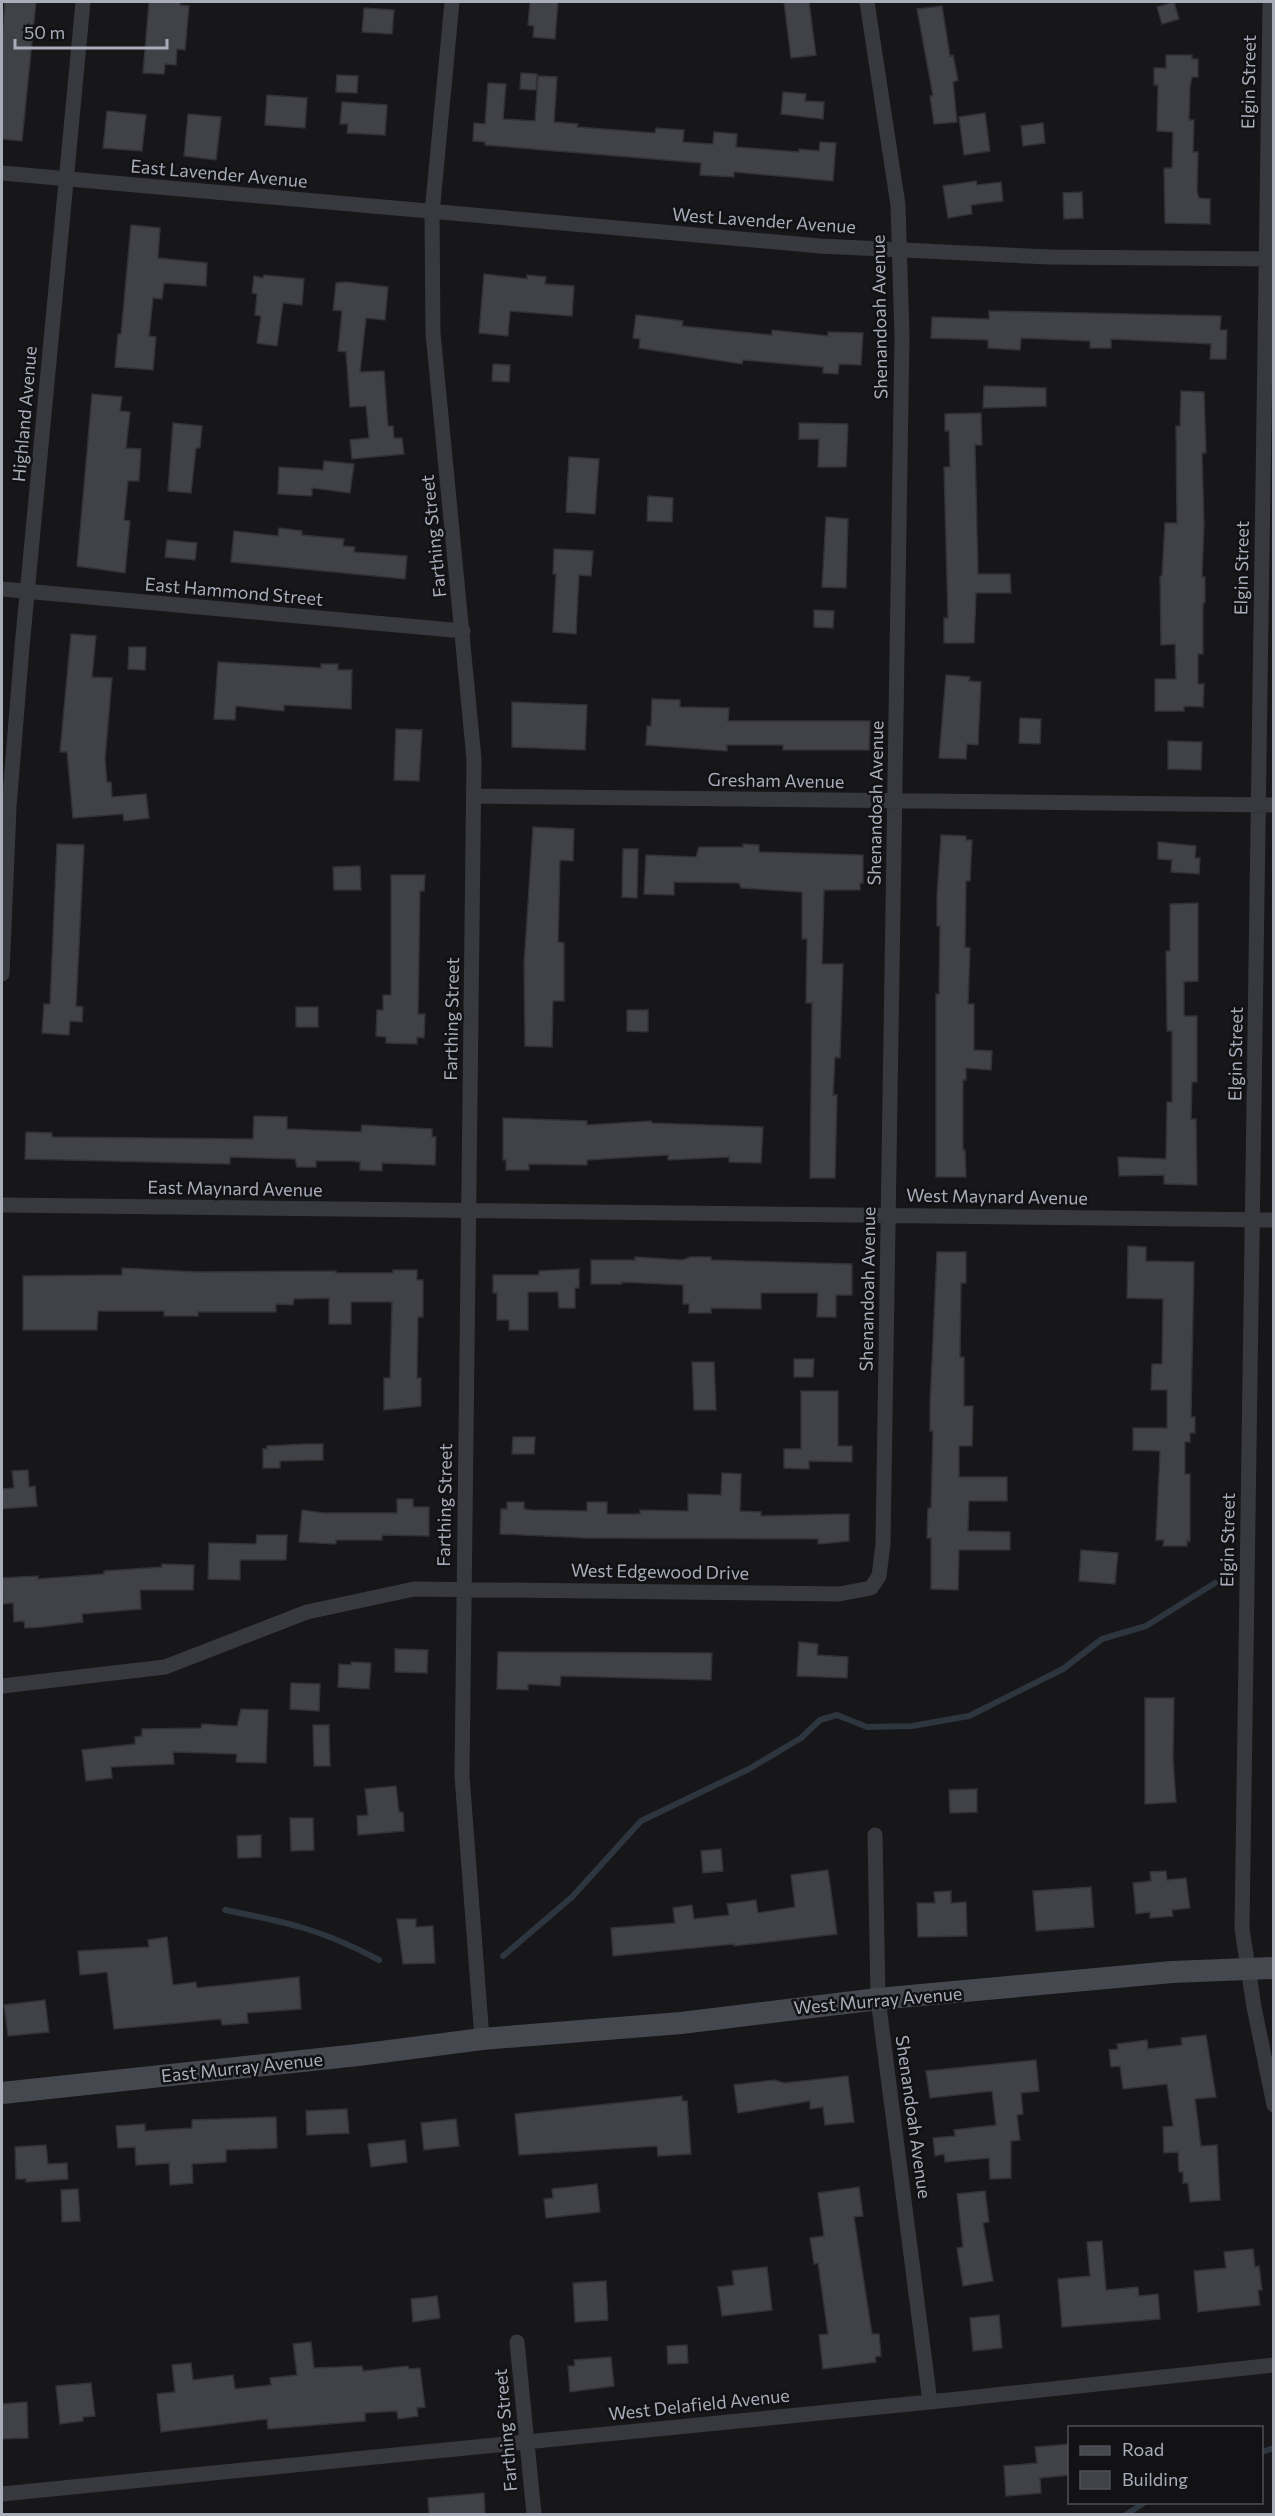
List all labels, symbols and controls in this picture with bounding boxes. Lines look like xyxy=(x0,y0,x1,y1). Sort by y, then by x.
scale bar xyxy=(15,12,166,50)
text: 50 m xyxy=(24,21,65,43)
street label: Elgin Street xyxy=(1236,35,1260,129)
street label: East Lavender Avenue xyxy=(130,154,309,192)
street label: West Lavender Avenue xyxy=(671,203,857,237)
street label: Shenandoah Avenue xyxy=(867,234,891,400)
street label: Highland Avenue xyxy=(7,345,41,483)
street label: Farthing Street xyxy=(416,474,450,599)
street label: Elgin Street xyxy=(1229,521,1253,615)
street label: East Hammond Street xyxy=(144,572,324,610)
street label: Shenandoah Avenue xyxy=(863,720,887,886)
street label: Gresham Avenue xyxy=(708,768,845,792)
street label: Farthing Street xyxy=(439,957,463,1081)
street label: Elgin Street xyxy=(1223,1007,1247,1101)
street label: East Maynard Avenue xyxy=(147,1175,323,1201)
street label: West Maynard Avenue xyxy=(906,1183,1088,1209)
street label: Shenandoah Avenue xyxy=(855,1206,879,1372)
street label: Farthing Street xyxy=(432,1443,456,1567)
street label: Elgin Street xyxy=(1215,1493,1239,1587)
street label: West Edgewood Drive xyxy=(571,1558,749,1584)
street label: West Murray Avenue xyxy=(793,1982,963,2018)
street label: Shenandoah Avenue xyxy=(892,2034,936,2200)
street label: East Murray Avenue xyxy=(160,2048,324,2086)
street label: Farthing Street xyxy=(489,2368,521,2492)
street label: West Delafield Avenue xyxy=(607,2384,791,2424)
legend xyxy=(1068,2426,1263,2504)
text: Road xyxy=(1122,2438,1164,2460)
text: Building xyxy=(1122,2468,1188,2490)

